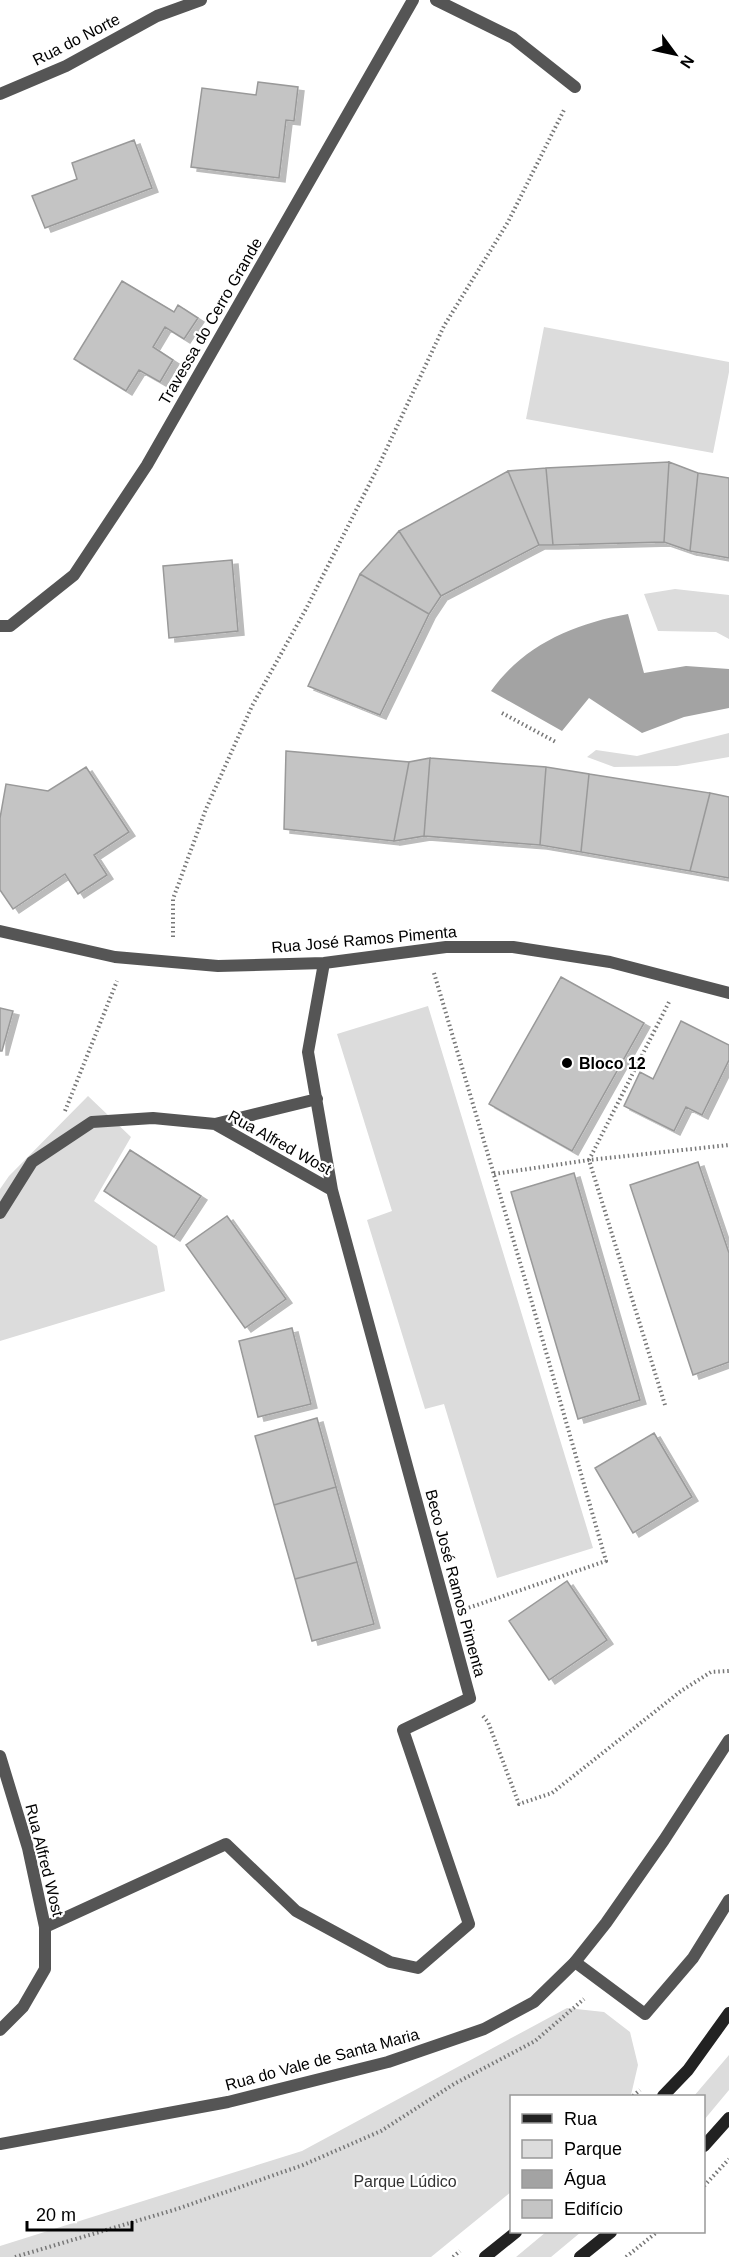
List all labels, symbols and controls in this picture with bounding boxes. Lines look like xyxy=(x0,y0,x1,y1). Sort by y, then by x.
street label: Rua do Norte xyxy=(30,10,123,69)
north arrow xyxy=(645,24,705,84)
text: N xyxy=(677,52,697,71)
street label: Travessa do Cerro Grande xyxy=(156,235,265,408)
street label: Rua José Ramos Pimenta xyxy=(271,923,457,956)
place label: Bloco 12 xyxy=(579,1055,646,1072)
marker: Bloco 12 xyxy=(560,1056,574,1070)
street label: Rua Alfred Wost xyxy=(225,1107,335,1178)
street label: Beco José Ramos Pimenta xyxy=(422,1488,489,1679)
street label: Rua Alfred Wost xyxy=(22,1802,67,1919)
street label: Rua do Vale de Santa Maria xyxy=(223,2025,421,2094)
legend xyxy=(510,2095,705,2233)
text: Rua xyxy=(564,2109,598,2129)
text: Parque xyxy=(564,2139,622,2159)
text: Água xyxy=(564,2169,607,2189)
park label: Parque Lúdico xyxy=(353,2173,457,2190)
scale bar xyxy=(27,2194,132,2232)
text: Edifício xyxy=(564,2199,623,2219)
text: 20 m xyxy=(36,2205,76,2225)

